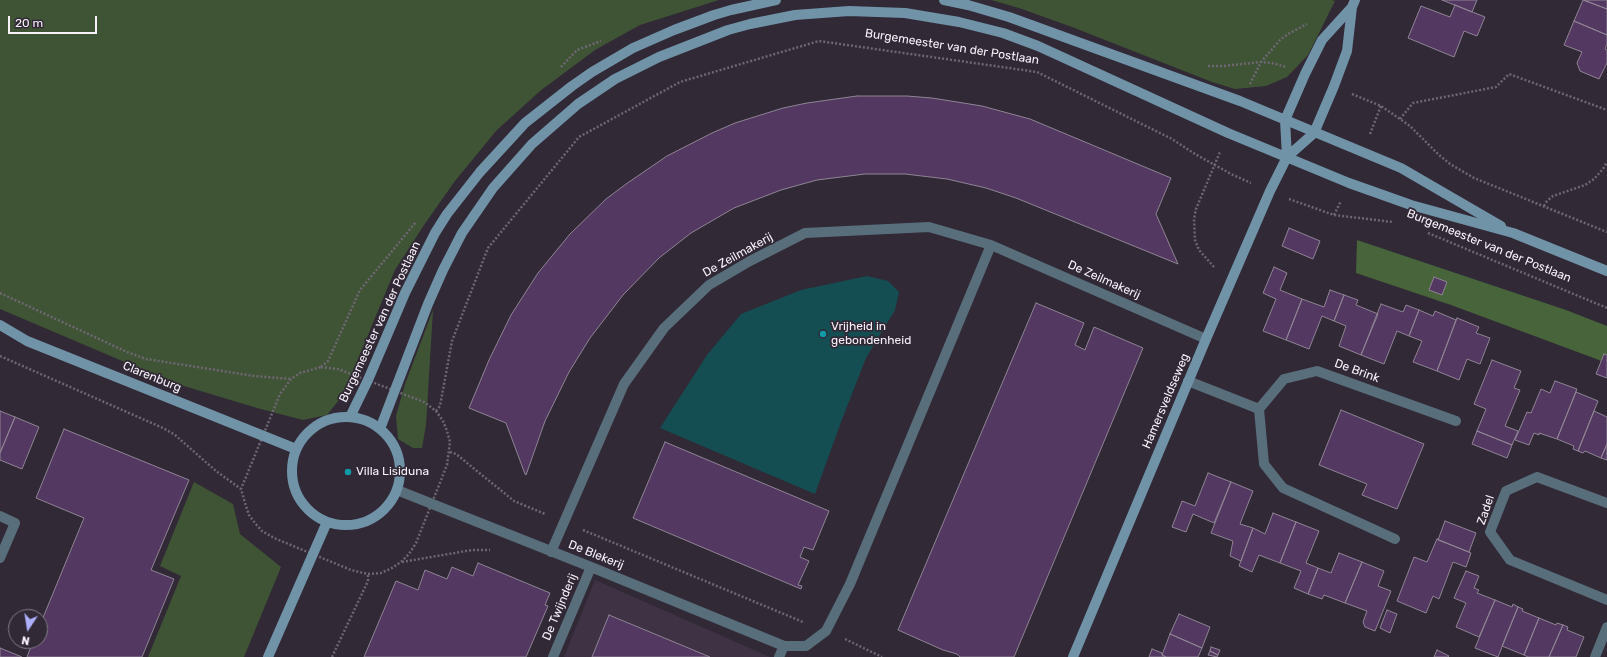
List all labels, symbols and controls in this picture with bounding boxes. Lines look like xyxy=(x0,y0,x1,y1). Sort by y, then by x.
scale bar xyxy=(10,8,99,34)
text: 20 m xyxy=(15,16,43,30)
street label: Burgemeester van der Postlaan xyxy=(864,26,1040,68)
street label: Burgemeester van der Postlaan xyxy=(1405,206,1573,286)
street label: De Zeilmakerij xyxy=(700,230,776,280)
street label: Burgemeester van der Postlaan xyxy=(336,239,424,405)
street label: De Zeilmakerij xyxy=(1065,258,1143,302)
place label: Vrijheid in gebondenheid xyxy=(831,320,911,348)
marker: Vrijheid in gebondenheid xyxy=(818,329,828,339)
street label: Hamersveldseweg xyxy=(1139,351,1193,451)
street label: De Brink xyxy=(1333,356,1381,386)
street label: Clarenburg xyxy=(121,359,183,395)
place label: Villa Lisiduna xyxy=(356,465,429,479)
marker: Villa Lisiduna xyxy=(343,467,353,477)
street label: Zadel xyxy=(1474,493,1498,527)
street label: De Blekerij xyxy=(566,537,626,573)
street label: De Twijnderij xyxy=(539,571,581,643)
north arrow xyxy=(8,609,48,649)
text: N xyxy=(20,633,31,647)

